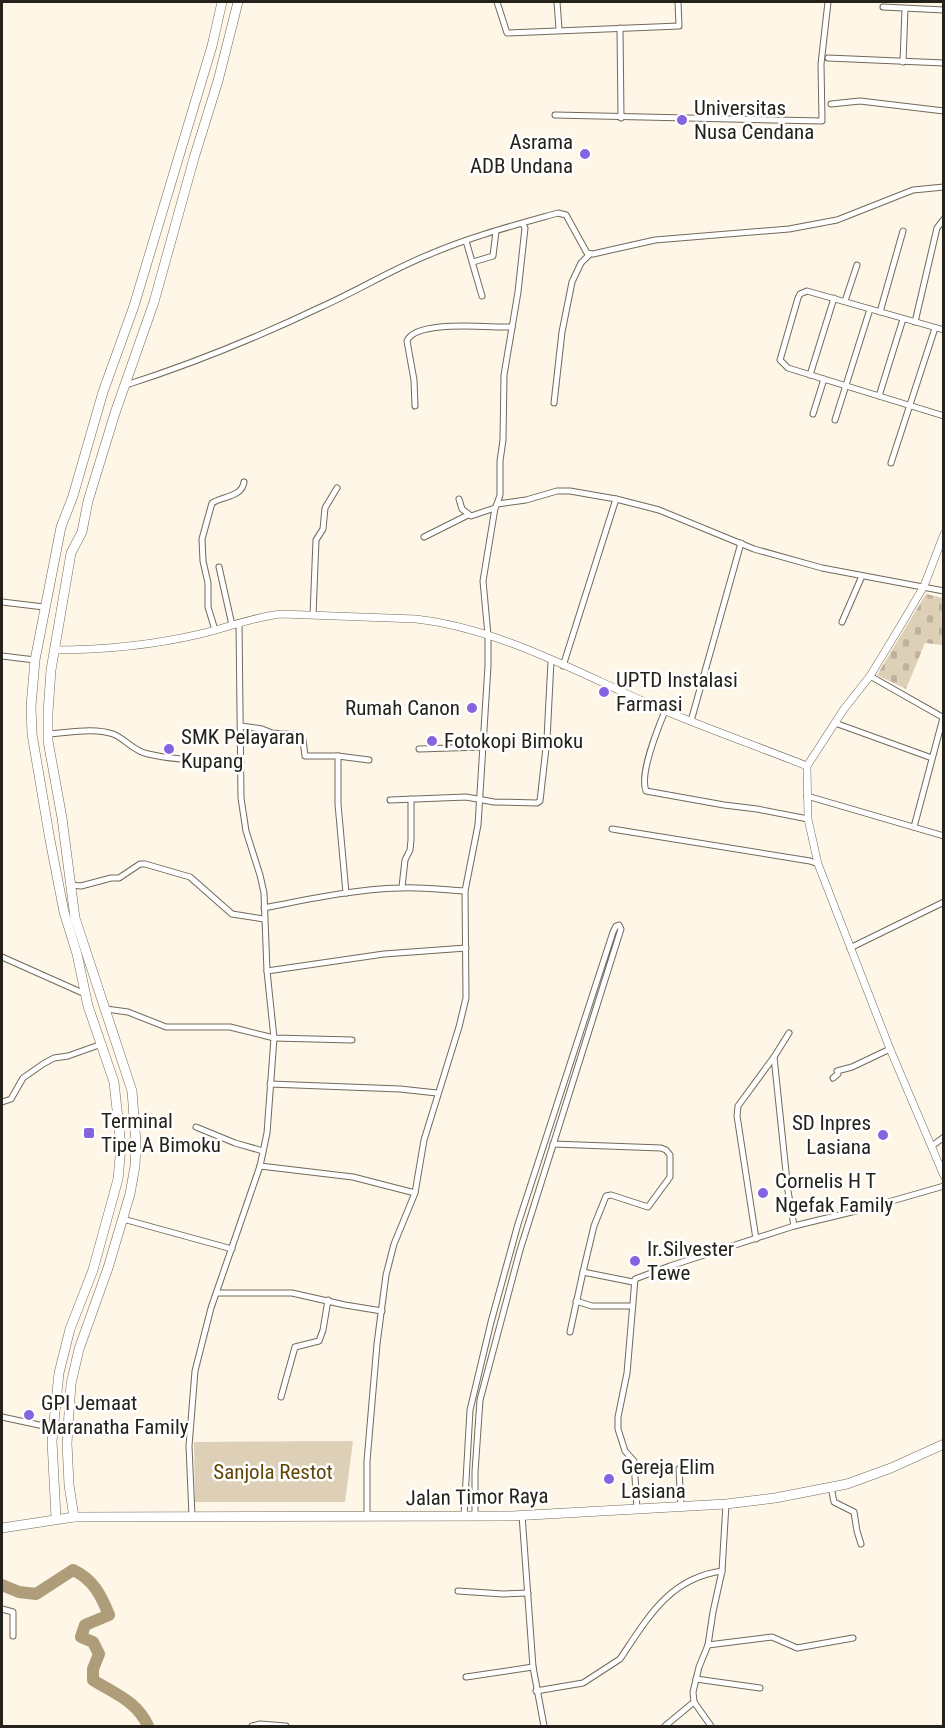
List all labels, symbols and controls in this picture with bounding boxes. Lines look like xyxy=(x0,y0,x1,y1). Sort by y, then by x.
place label: Universitas Nusa Cendana xyxy=(694,96,814,144)
marker: Universitas Nusa Cendana xyxy=(675,113,689,127)
place label: Asrama ADB Undana xyxy=(470,130,573,178)
marker: Asrama ADB Undana xyxy=(578,147,592,161)
place label: UPTD Instalasi Farmasi xyxy=(616,668,738,716)
marker: UPTD Instalasi Farmasi xyxy=(597,685,611,699)
place label: Rumah Canon xyxy=(345,696,460,720)
marker: Rumah Canon xyxy=(465,701,479,715)
place label: SMK Pelayaran Kupang xyxy=(181,725,305,773)
place label: Fotokopi Bimoku xyxy=(444,729,583,753)
marker: Fotokopi Bimoku xyxy=(425,734,439,748)
marker: SMK Pelayaran Kupang xyxy=(162,742,176,756)
place label: Terminal Tipe A Bimoku xyxy=(101,1109,221,1157)
place label: SD Inpres Lasiana xyxy=(792,1111,871,1159)
marker: Terminal Tipe A Bimoku xyxy=(82,1126,96,1140)
marker: SD Inpres Lasiana xyxy=(876,1128,890,1142)
place label: Cornelis H T Ngefak Family xyxy=(775,1169,893,1217)
marker: Cornelis H T Ngefak Family xyxy=(756,1186,770,1200)
place label: Ir.Silvester Tewe xyxy=(647,1237,734,1285)
marker: Ir.Silvester Tewe xyxy=(628,1254,642,1268)
place label: GPI Jemaat Maranatha Family xyxy=(41,1391,189,1439)
marker: GPI Jemaat Maranatha Family xyxy=(22,1408,36,1422)
place label: Gereja Elim Lasiana xyxy=(621,1455,715,1503)
park label: Sanjola Restot xyxy=(213,1460,333,1484)
marker: Gereja Elim Lasiana xyxy=(602,1472,616,1486)
street label: Jalan Timor Raya xyxy=(405,1484,549,1510)

